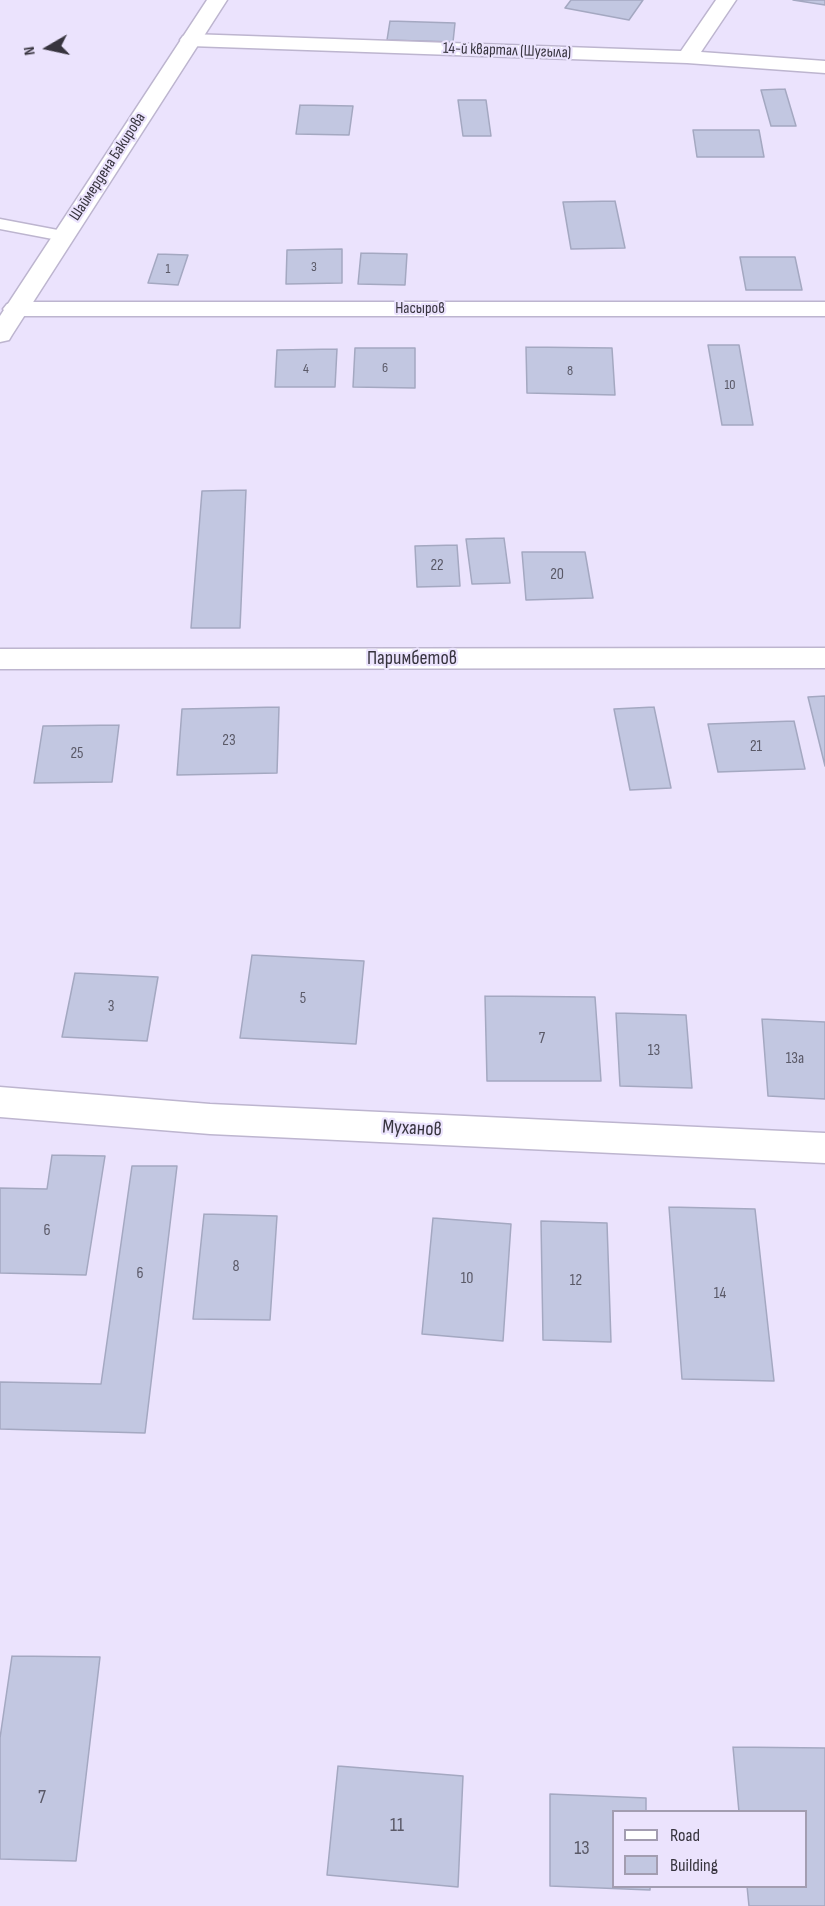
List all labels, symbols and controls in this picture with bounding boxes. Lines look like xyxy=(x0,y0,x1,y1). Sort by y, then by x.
north arrow xyxy=(18,18,78,78)
street label: 14-й квартал (Шугыла) xyxy=(442,39,572,63)
text: N xyxy=(20,45,40,57)
street label: Шаймердена Бакирова xyxy=(66,109,150,225)
house number: 3 xyxy=(311,259,317,275)
house number: 1 xyxy=(166,261,170,277)
street label: Насыров xyxy=(395,299,445,319)
house number: 6 xyxy=(382,360,388,376)
house number: 4 xyxy=(303,361,309,377)
house number: 8 xyxy=(567,363,573,379)
house number: 10 xyxy=(724,377,736,393)
house number: 22 xyxy=(430,556,444,576)
house number: 20 xyxy=(550,565,564,585)
street label: Паримбетов xyxy=(367,647,457,671)
house number: 23 xyxy=(222,731,236,751)
house number: 21 xyxy=(750,737,762,757)
house number: 25 xyxy=(70,744,84,764)
house number: 5 xyxy=(300,989,306,1009)
house number: 3 xyxy=(108,997,114,1017)
house number: 7 xyxy=(539,1029,545,1049)
house number: 13 xyxy=(648,1041,660,1061)
house number: 13а xyxy=(786,1049,804,1069)
street label: Муханов xyxy=(382,1115,442,1143)
house number: 6 xyxy=(43,1221,51,1241)
house number: 8 xyxy=(232,1257,240,1277)
house number: 6 xyxy=(136,1264,144,1284)
house number: 10 xyxy=(461,1269,473,1289)
house number: 12 xyxy=(570,1271,582,1291)
house number: 14 xyxy=(714,1284,726,1304)
house number: 7 xyxy=(38,1786,46,1810)
legend xyxy=(612,1810,807,1888)
house number: 11 xyxy=(390,1814,404,1838)
text: Road xyxy=(670,1825,700,1846)
house number: 13 xyxy=(574,1837,590,1861)
text: Building xyxy=(670,1855,718,1876)

